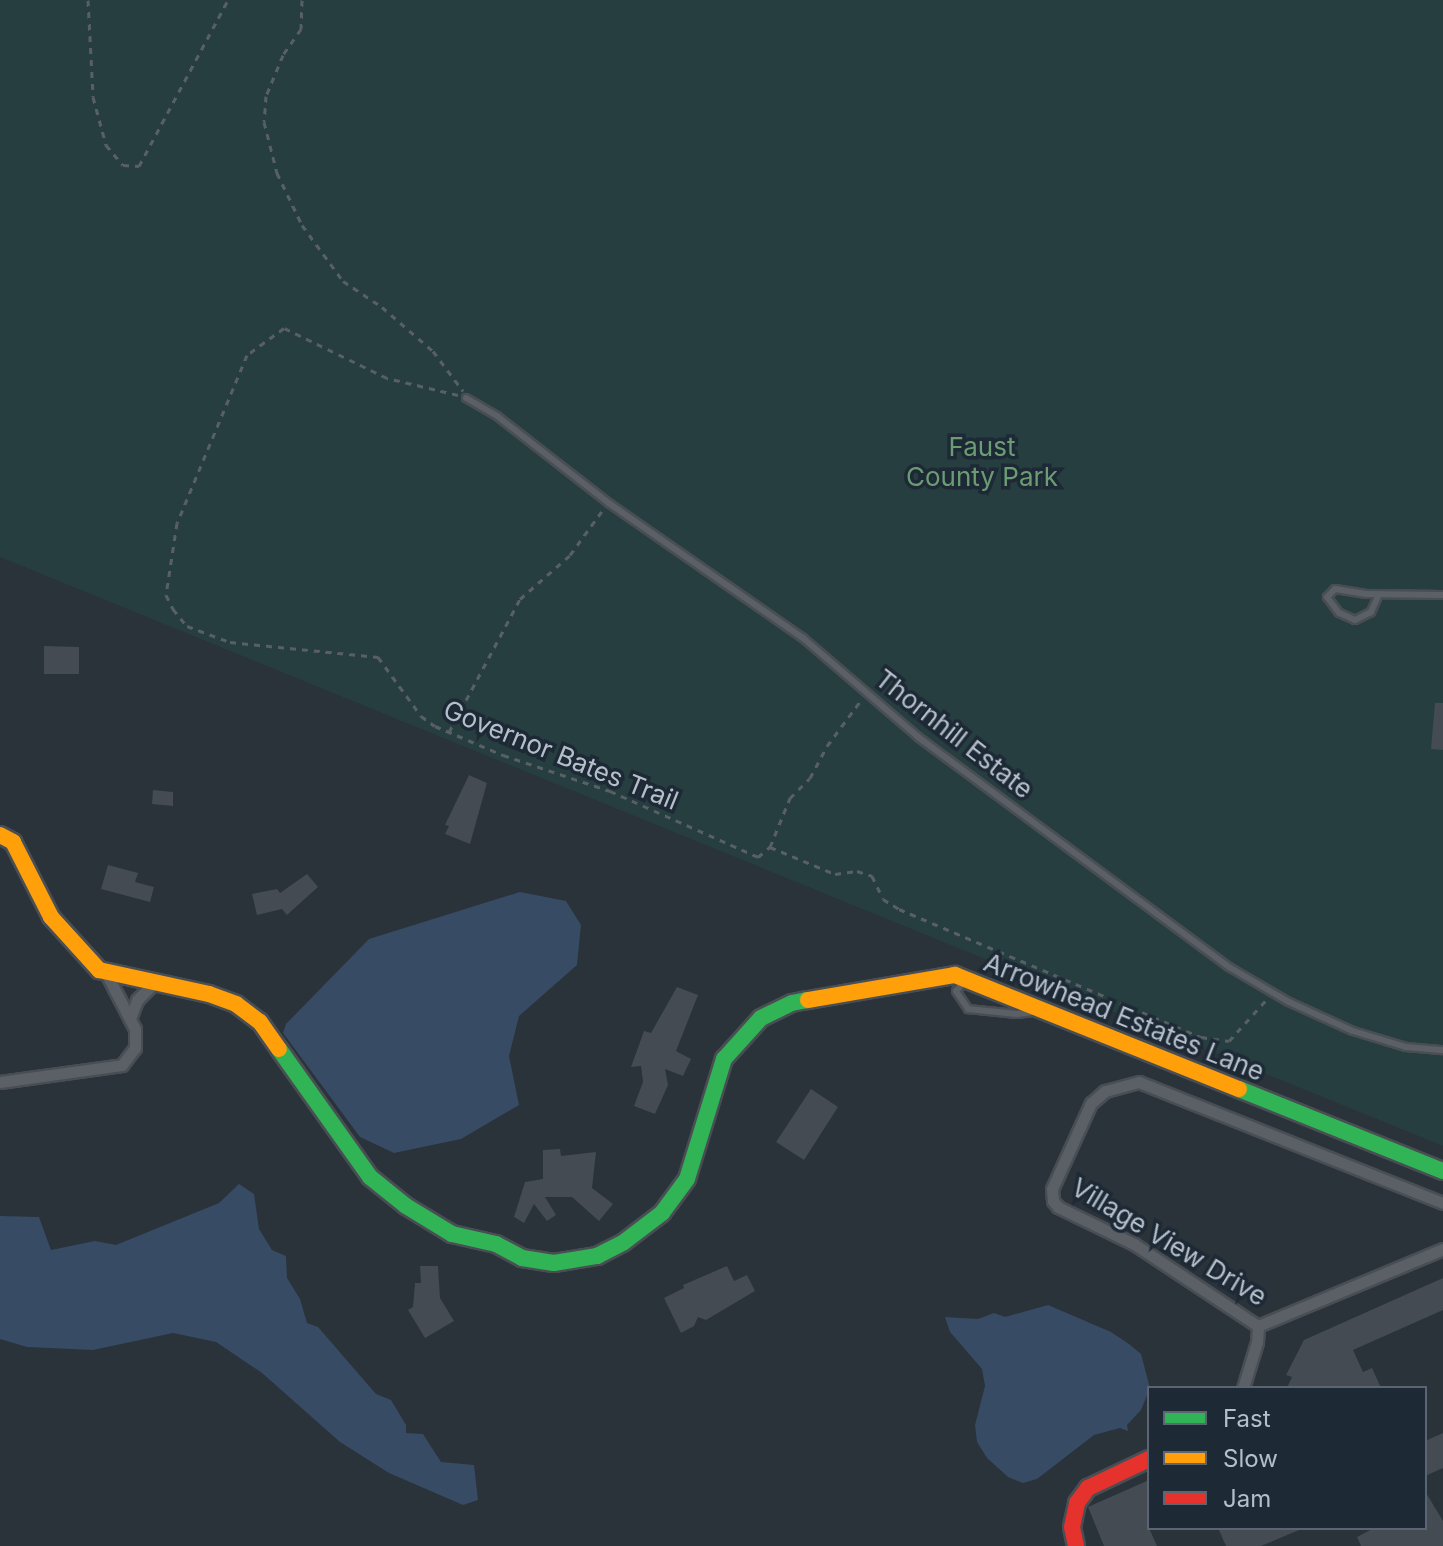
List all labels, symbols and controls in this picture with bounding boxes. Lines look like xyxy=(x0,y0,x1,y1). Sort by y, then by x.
park label: Faust County Park xyxy=(906,431,1058,492)
street label: Thornhill Estate xyxy=(869,663,1039,805)
street label: Governor Bates Trail xyxy=(439,694,683,816)
street label: Arrowhead Estates Lane xyxy=(979,946,1269,1088)
street label: Village View Drive xyxy=(1066,1171,1272,1313)
legend xyxy=(1147,1386,1427,1530)
text: Fast xyxy=(1223,1404,1271,1433)
text: Slow xyxy=(1223,1444,1278,1473)
text: Jam xyxy=(1223,1484,1271,1513)

